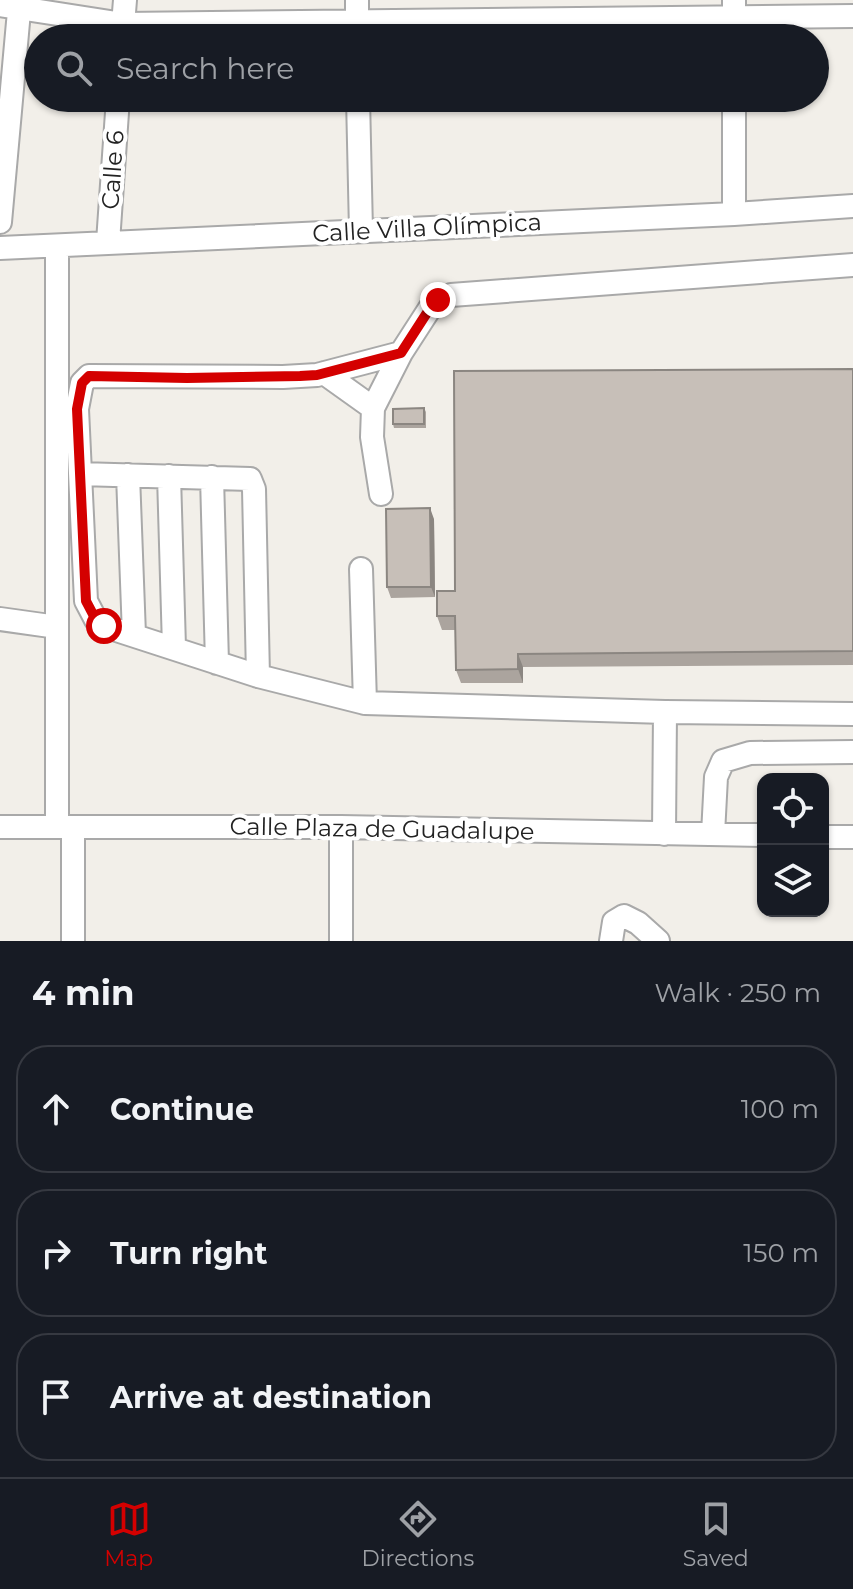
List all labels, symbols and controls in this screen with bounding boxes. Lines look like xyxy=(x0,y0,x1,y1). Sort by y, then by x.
search box xyxy=(24,24,829,112)
icon: search xyxy=(52,46,96,90)
text: Search here xyxy=(116,50,294,87)
street label: Calle 6 xyxy=(95,129,130,211)
street label: Calle Villa Olímpica xyxy=(311,207,542,248)
route end xyxy=(420,282,456,318)
route start xyxy=(86,608,122,644)
map controls xyxy=(757,773,829,917)
button: locate xyxy=(757,773,829,845)
street label: Calle Plaza de Guadalupe xyxy=(229,811,535,846)
button: layers xyxy=(757,845,829,917)
text: 4 min xyxy=(32,972,134,1014)
text: Walk · 250 m xyxy=(654,977,821,1009)
icon: ahead xyxy=(34,1087,78,1131)
text: Continue xyxy=(110,1091,254,1128)
text: 100 m xyxy=(741,1093,819,1125)
icon: right xyxy=(34,1231,78,1275)
text: Turn right xyxy=(110,1235,267,1272)
text: 150 m xyxy=(743,1237,819,1269)
icon: arrive xyxy=(34,1375,78,1419)
text: Arrive at destination xyxy=(110,1379,432,1416)
tab: Map xyxy=(104,1497,153,1572)
tab: Directions xyxy=(362,1497,474,1572)
tab: Saved xyxy=(683,1497,749,1572)

